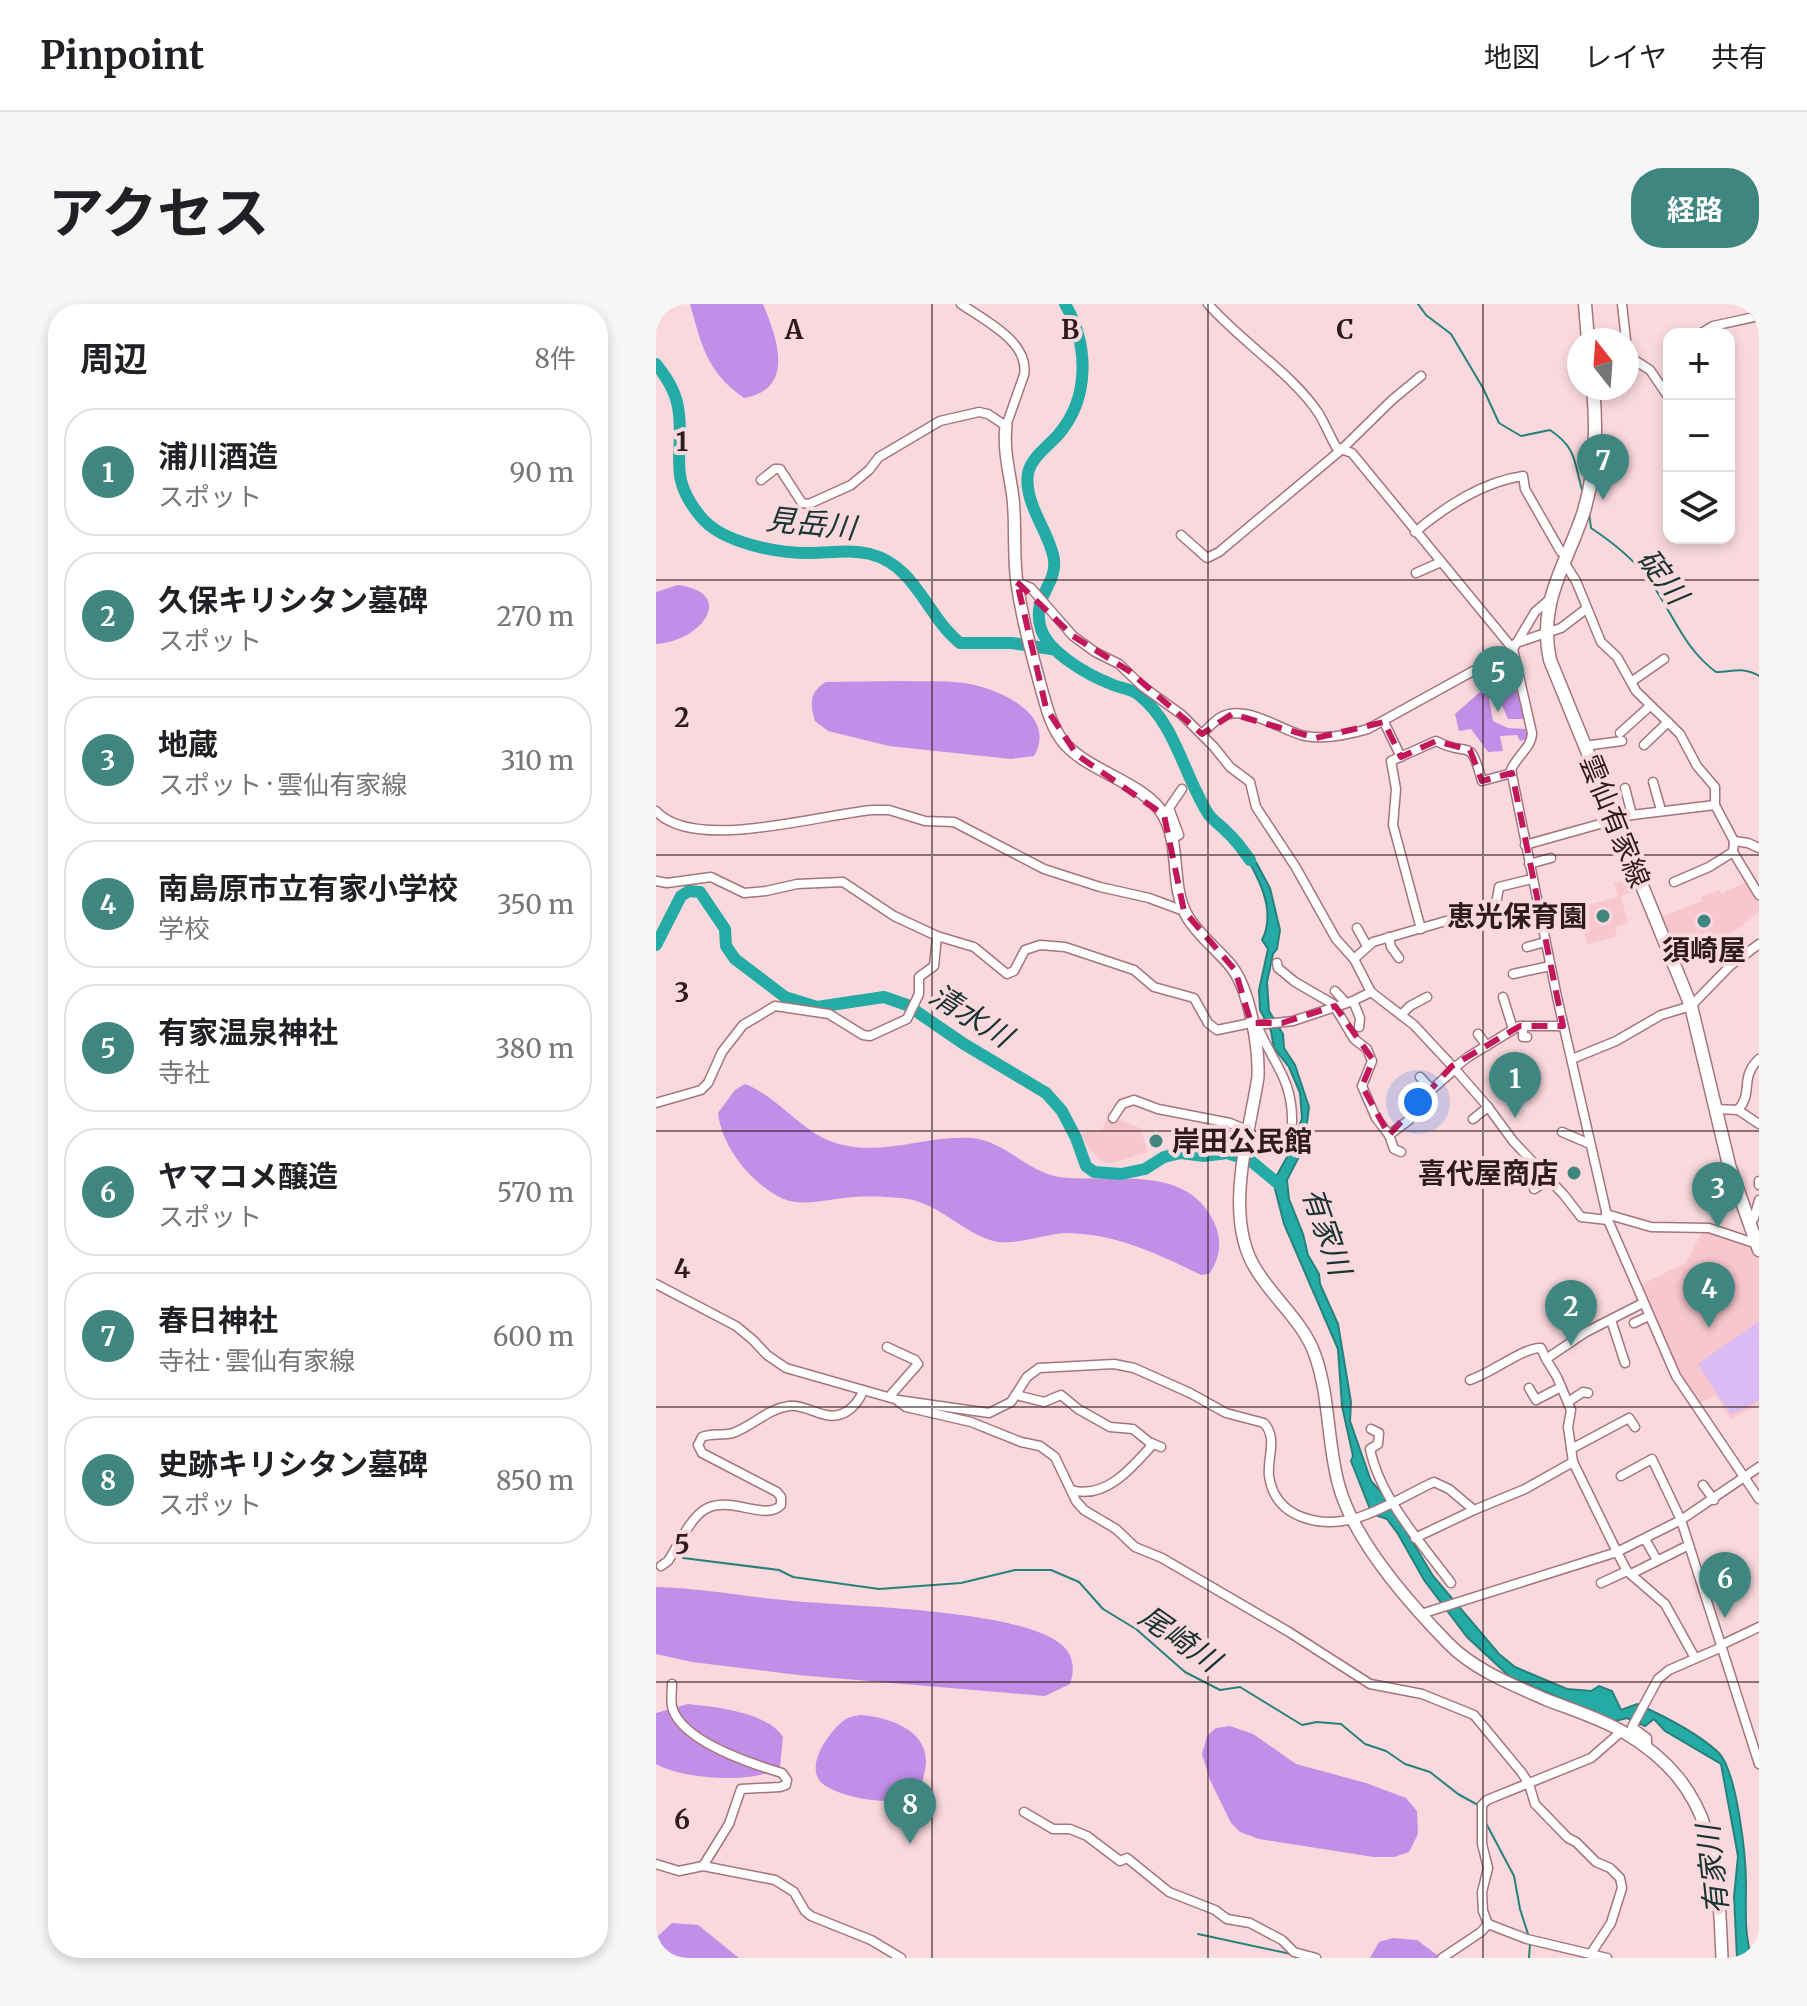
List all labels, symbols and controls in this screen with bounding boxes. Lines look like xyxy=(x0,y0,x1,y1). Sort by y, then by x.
text: Pinpoint xyxy=(40,32,204,79)
text: 地図 xyxy=(1484,39,1540,75)
text: レイヤ xyxy=(1584,39,1667,75)
text: 共有 xyxy=(1711,39,1767,75)
button: 経路 xyxy=(1631,168,1759,248)
text: アクセス xyxy=(48,178,269,248)
text: A xyxy=(784,313,804,346)
text: B xyxy=(1061,313,1079,346)
text: C xyxy=(1336,313,1354,346)
north arrow xyxy=(1567,328,1639,400)
map controls xyxy=(1663,328,1735,544)
button: + xyxy=(1663,328,1735,400)
text: 周辺 xyxy=(80,338,148,380)
text: 8件 xyxy=(535,342,576,375)
button: − xyxy=(1663,400,1735,472)
text: 1 xyxy=(676,425,688,458)
pin: 7 xyxy=(1577,434,1629,500)
text: 浦川酒造 xyxy=(158,437,278,475)
text: 1 xyxy=(102,456,114,489)
text: 90 m xyxy=(510,456,574,489)
button: layers xyxy=(1663,472,1735,544)
text: スポット xyxy=(158,480,262,513)
water label: 見岳川 xyxy=(764,499,861,547)
water label: 碇川 xyxy=(1630,541,1698,614)
text: 久保キリシタン墓碑 xyxy=(158,581,428,619)
text: 2 xyxy=(100,600,116,633)
text: 270 m xyxy=(497,600,574,633)
text: スポット xyxy=(158,624,262,657)
pin: 5 xyxy=(1472,646,1524,712)
text: 2 xyxy=(674,701,690,734)
text: 地蔵 xyxy=(158,725,218,763)
text: 3 xyxy=(101,744,115,777)
text: 310 m xyxy=(501,744,574,777)
street label: 雲仙有家線 xyxy=(1572,749,1658,893)
text: スポット · 雲仙有家線 xyxy=(158,768,407,801)
text: 南島原市立有家小学校 xyxy=(158,869,458,907)
text: 4 xyxy=(100,888,116,921)
text: 350 m xyxy=(497,888,574,921)
place label: 恵光保育園 xyxy=(1447,898,1587,934)
marker: 恵光保育園 xyxy=(1594,907,1612,925)
text: 学校 xyxy=(158,912,210,945)
marker: 須崎屋 xyxy=(1695,912,1713,930)
place label: 須崎屋 xyxy=(1662,932,1746,968)
water label: 清水川 xyxy=(923,975,1022,1057)
text: 3 xyxy=(675,976,689,1009)
text: 有家温泉神社 xyxy=(158,1013,338,1051)
text: 5 xyxy=(100,1032,116,1065)
text: 380 m xyxy=(495,1032,574,1065)
pin: 1 xyxy=(1489,1052,1541,1118)
text: 寺社 xyxy=(158,1056,210,1089)
your location xyxy=(1398,1082,1438,1122)
place label: 岸田公民館 xyxy=(1172,1123,1312,1159)
marker: 岸田公民館 xyxy=(1147,1132,1165,1150)
place label: 喜代屋商店 xyxy=(1418,1155,1558,1191)
text: ヤマコメ醸造 xyxy=(158,1157,338,1195)
pin: 3 xyxy=(1692,1162,1744,1228)
marker: 喜代屋商店 xyxy=(1565,1164,1583,1182)
text: 6 xyxy=(100,1176,116,1209)
text: 570 m xyxy=(497,1176,574,1209)
water label: 有家川 xyxy=(1294,1182,1361,1283)
text: スポット xyxy=(158,1200,262,1233)
text: 4 xyxy=(674,1252,691,1285)
pin: 4 xyxy=(1683,1262,1735,1328)
pin: 2 xyxy=(1545,1280,1597,1346)
text: 春日神社 xyxy=(158,1301,278,1339)
text: 7 xyxy=(100,1320,116,1353)
text: 600 m xyxy=(493,1320,574,1353)
text: 寺社 · 雲仙有家線 xyxy=(158,1344,355,1377)
text: 史跡キリシタン墓碑 xyxy=(158,1445,428,1483)
text: 8 xyxy=(100,1464,116,1497)
text: 850 m xyxy=(496,1464,574,1497)
text: スポット xyxy=(158,1488,262,1521)
text: 5 xyxy=(674,1528,690,1561)
pin: 6 xyxy=(1699,1552,1751,1618)
water label: 尾崎川 xyxy=(1132,1597,1230,1681)
pin: 8 xyxy=(884,1778,936,1844)
text: 6 xyxy=(674,1803,690,1836)
water label: 有家川 xyxy=(1688,1820,1736,1917)

